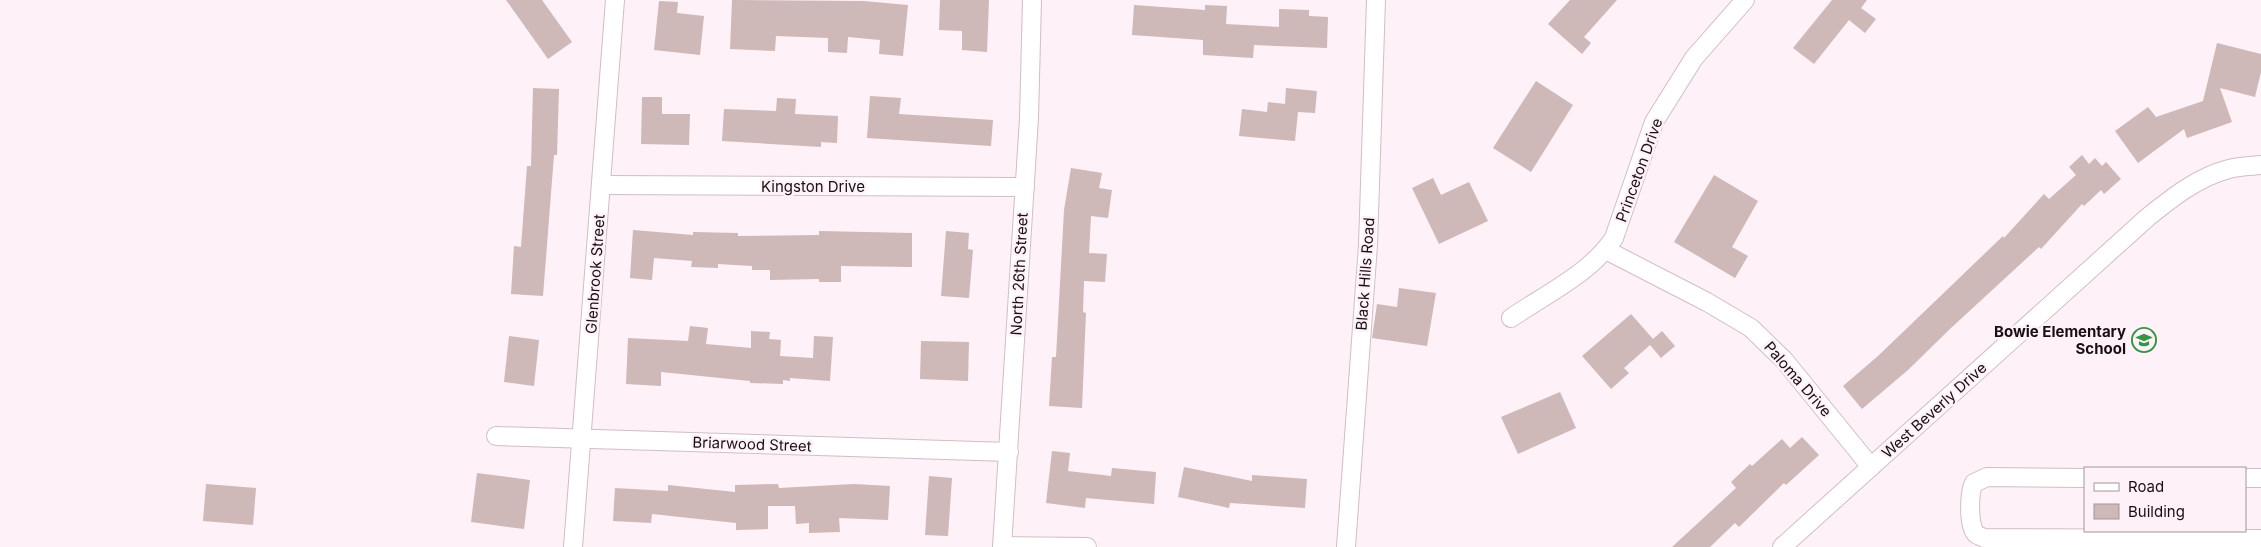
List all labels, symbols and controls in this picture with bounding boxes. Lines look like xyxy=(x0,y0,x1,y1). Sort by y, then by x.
street label: Princeton Drive xyxy=(1611,115,1667,225)
street label: Kingston Drive xyxy=(761,177,865,196)
street label: North 26th Street xyxy=(1006,212,1032,336)
street label: Glenbrook Street xyxy=(581,214,609,334)
street label: Black Hills Road xyxy=(1352,217,1378,331)
place label: Bowie Elementary School xyxy=(1994,322,2126,358)
school or university icon: Bowie Elementary School xyxy=(2131,327,2157,353)
street label: Paloma Drive xyxy=(1760,337,1836,421)
street label: West Beverly Drive xyxy=(1878,358,1990,462)
street label: Briarwood Street xyxy=(692,432,812,456)
legend xyxy=(2084,467,2246,532)
text: Road xyxy=(2128,477,2164,496)
text: Building xyxy=(2128,502,2185,521)

